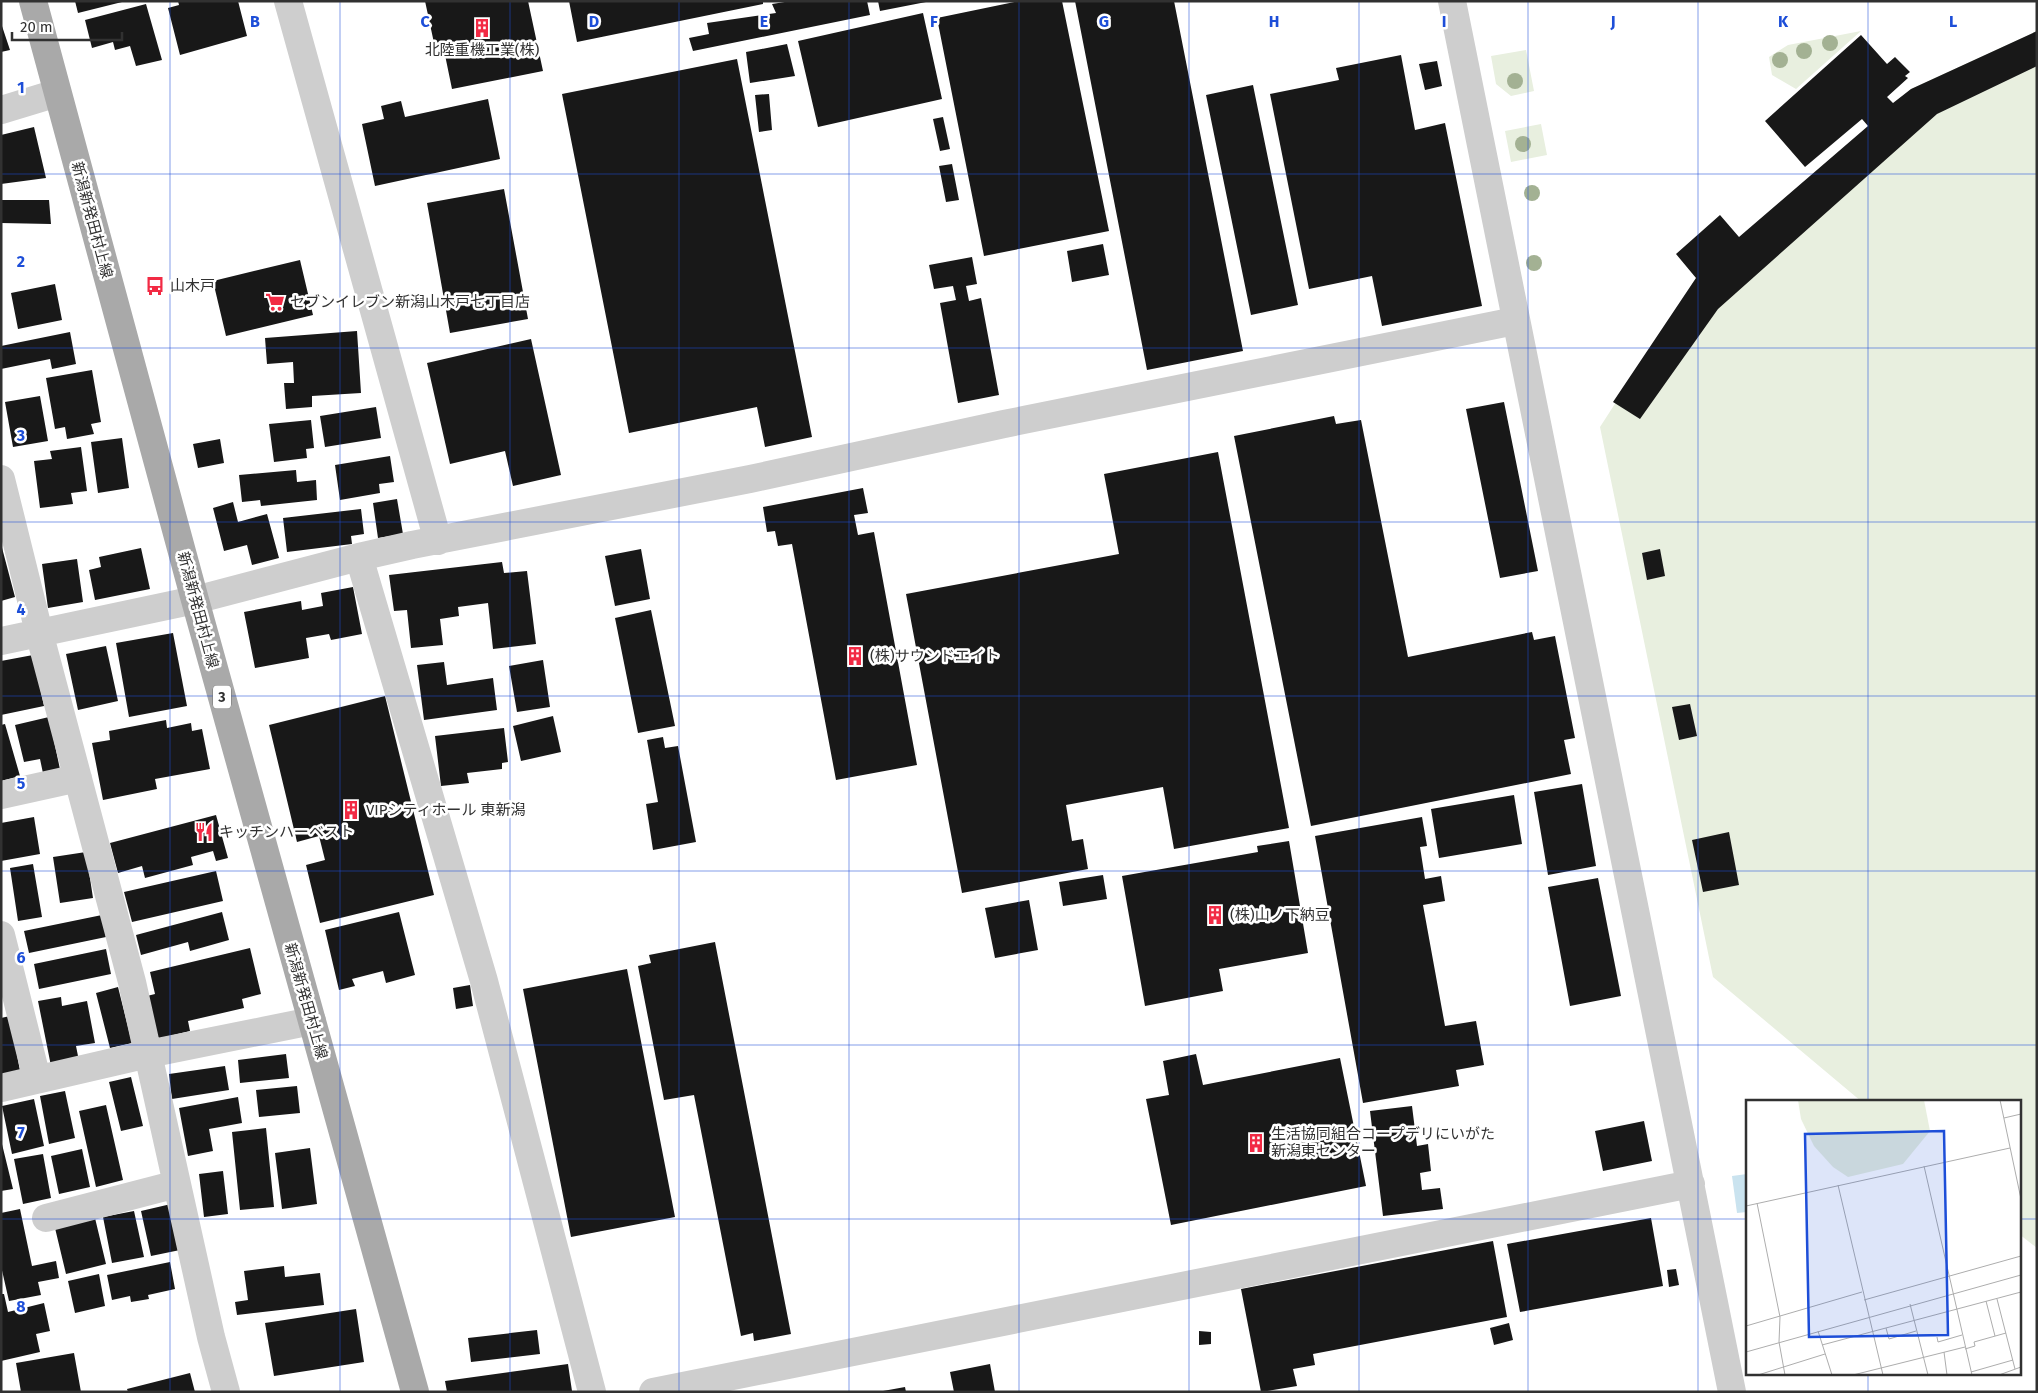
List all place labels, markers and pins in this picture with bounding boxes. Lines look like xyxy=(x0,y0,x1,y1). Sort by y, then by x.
building icon: 北陸重機工業(株) xyxy=(471,17,493,39)
place label: 北陸重機工業(株) xyxy=(425,41,539,59)
bus stop icon: 山木戸 xyxy=(144,275,166,297)
place label: 山木戸 xyxy=(170,277,215,295)
supermarket icon: セブンイレブン新潟山木戸七丁目店 xyxy=(264,291,286,313)
place label: セブンイレブン新潟山木戸七丁目店 xyxy=(290,293,530,311)
building icon: (株)サウンドエイト xyxy=(844,645,866,667)
place label: (株)サウンドエイト xyxy=(870,647,1000,665)
building icon: VIPシティホール 東新潟 xyxy=(340,799,362,821)
place label: VIPシティホール 東新潟 xyxy=(366,801,526,819)
restaurant icon: キッチンハーベスト xyxy=(193,821,215,843)
place label: キッチンハーベスト xyxy=(219,823,354,841)
building icon: (株)山ノ下納豆 xyxy=(1204,904,1226,926)
place label: (株)山ノ下納豆 xyxy=(1230,906,1330,924)
place label: 生活協同組合コープデリにいがた 新潟東センター xyxy=(1271,1125,1495,1160)
building icon: 生活協同組合コープデリにいがた 新潟東センター xyxy=(1245,1132,1267,1154)

